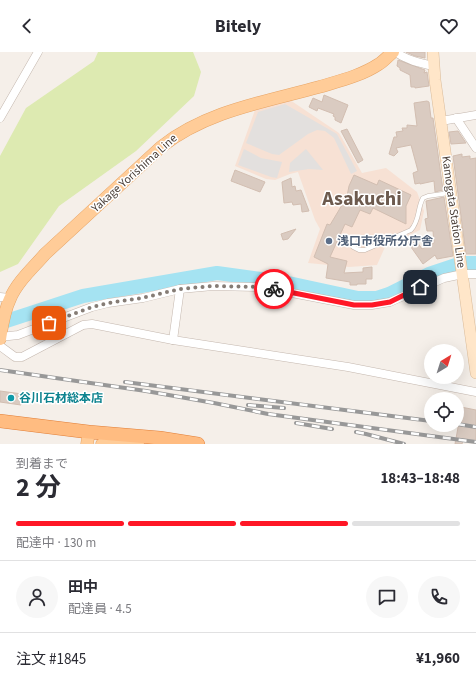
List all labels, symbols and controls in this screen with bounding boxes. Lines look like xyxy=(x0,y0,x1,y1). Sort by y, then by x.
text: Bitely xyxy=(215,14,261,39)
icon: back xyxy=(16,15,38,37)
icon: heart xyxy=(438,15,460,37)
street label: Yakage Yorishima Line xyxy=(87,130,181,217)
street label: Kamogata Station Line xyxy=(437,155,470,269)
district label: Asakuchi xyxy=(321,185,402,213)
place label: 浅口市役所分庁舎 xyxy=(337,233,433,250)
marker: 浅口市役所分庁舎 xyxy=(324,236,334,246)
courier xyxy=(254,269,294,309)
pin xyxy=(403,270,437,304)
icon: home xyxy=(409,276,431,298)
icon: bike xyxy=(263,278,285,300)
pin xyxy=(32,306,66,340)
icon: bag xyxy=(38,312,60,334)
north arrow xyxy=(424,344,464,384)
map controls xyxy=(424,344,464,432)
place label: 谷川石材総本店 xyxy=(19,390,103,407)
button: locate xyxy=(424,392,464,432)
marker: 谷川石材総本店 xyxy=(6,393,16,403)
text: 到着まで xyxy=(16,455,68,473)
text: 18:43–18:48 xyxy=(380,468,460,489)
text: 2 分 xyxy=(16,469,61,506)
text: 配達中 · 130 m xyxy=(16,534,96,552)
button: person xyxy=(16,576,58,618)
button: chat xyxy=(366,576,408,618)
button: phone xyxy=(418,576,460,618)
text: 田中 xyxy=(68,577,98,598)
text: 配達員 · 4.5 xyxy=(68,600,132,618)
text: ¥1,960 xyxy=(416,648,460,669)
text: 注文 #1845 xyxy=(16,649,86,670)

